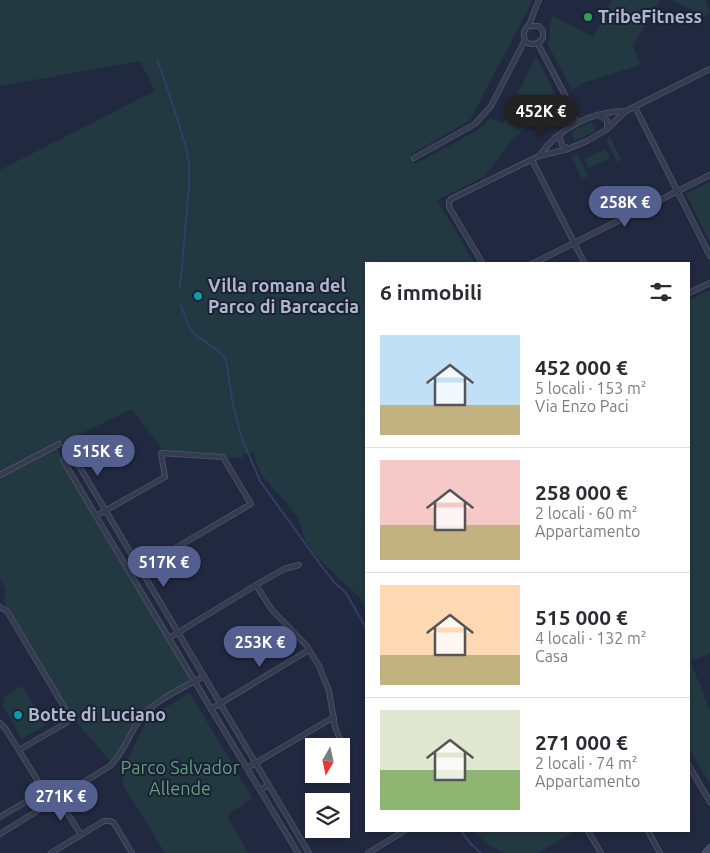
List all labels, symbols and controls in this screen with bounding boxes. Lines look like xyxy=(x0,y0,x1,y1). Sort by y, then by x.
place label: TribeFitness xyxy=(598,6,702,26)
marker: TribeFitness xyxy=(582,11,594,23)
pin: 452K € xyxy=(500,94,582,137)
text: 452K € xyxy=(516,102,566,120)
pin: 258K € xyxy=(584,186,666,228)
text: 258K € xyxy=(600,193,650,211)
place label: Villa romana del Parco di Barcaccia xyxy=(208,275,359,316)
icon: filters xyxy=(647,278,675,306)
text: 6 immobili xyxy=(380,280,482,304)
marker: Villa romana del Parco di Barcaccia xyxy=(192,290,204,302)
icon: home xyxy=(420,355,480,415)
text: 452 000 € xyxy=(535,355,628,379)
text: 5 locali · 153 m² xyxy=(535,379,647,397)
text: Via Enzo Paci xyxy=(535,397,629,415)
pin: 515K € xyxy=(57,434,139,477)
text: 515K € xyxy=(73,442,123,460)
icon: home xyxy=(420,480,480,540)
text: 258 000 € xyxy=(535,480,628,504)
text: 2 locali · 60 m² xyxy=(535,504,637,522)
text: Appartamento xyxy=(535,522,640,540)
pin: 517K € xyxy=(123,546,205,588)
text: 517K € xyxy=(139,553,189,571)
icon: home xyxy=(420,605,480,665)
text: 515 000 € xyxy=(535,605,628,629)
pin: 253K € xyxy=(219,626,301,668)
text: 4 locali · 132 m² xyxy=(535,629,647,647)
text: 253K € xyxy=(235,633,285,651)
text: Casa xyxy=(535,647,568,665)
place label: Botte di Luciano xyxy=(28,704,166,724)
marker: Botte di Luciano xyxy=(12,709,24,721)
icon: home xyxy=(420,730,480,790)
text: 271 000 € xyxy=(535,730,628,754)
north arrow xyxy=(305,738,350,782)
map controls xyxy=(305,738,350,838)
text: 2 locali · 74 m² xyxy=(535,754,637,772)
park label: Parco Salvador Allende xyxy=(121,757,240,798)
text: Appartamento xyxy=(535,772,640,790)
pin: 271K € xyxy=(20,780,102,822)
text: 271K € xyxy=(36,787,86,805)
button: layers xyxy=(305,793,350,838)

